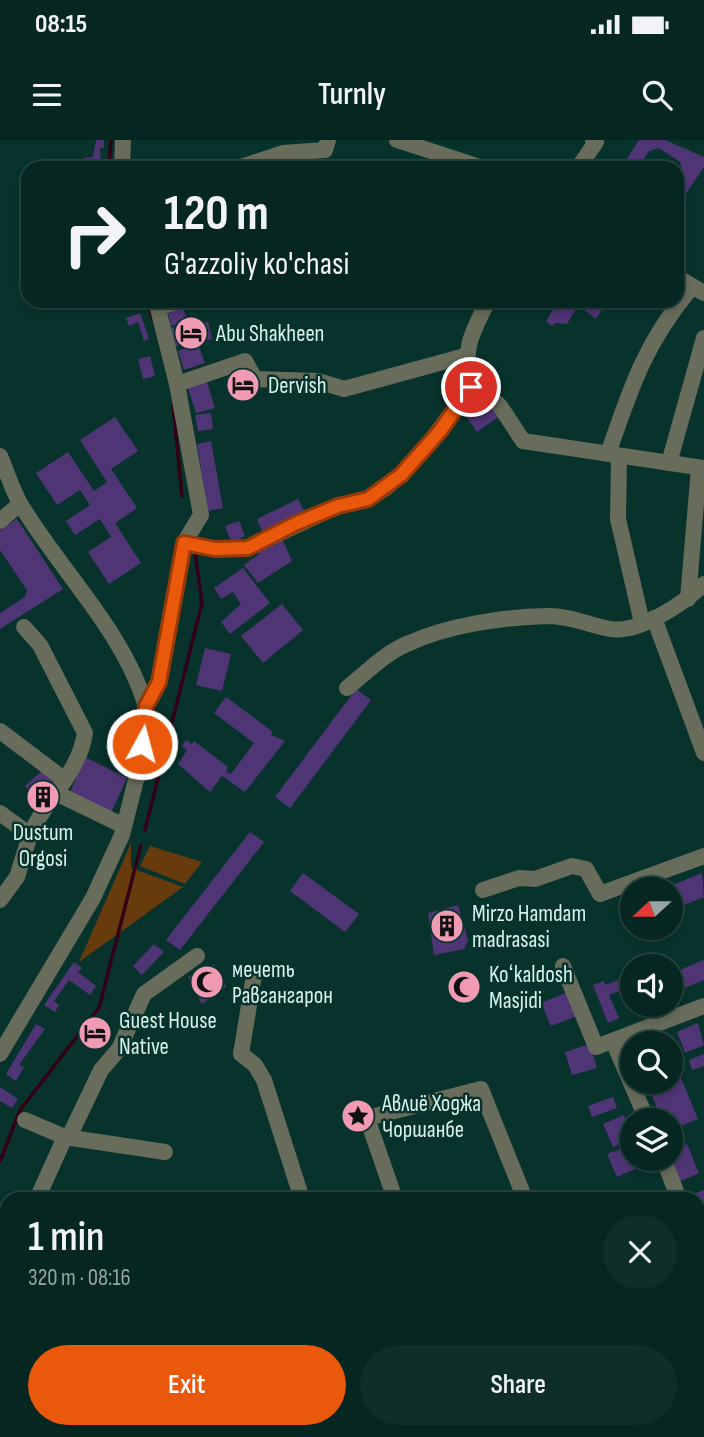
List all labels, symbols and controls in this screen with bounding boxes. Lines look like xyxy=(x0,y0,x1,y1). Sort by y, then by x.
text: 08:15 xyxy=(35,9,87,40)
text: Turnly xyxy=(318,75,386,114)
icon: menu xyxy=(28,76,66,114)
icon: search xyxy=(638,76,676,114)
text: 120 m xyxy=(164,185,269,244)
icon: right xyxy=(49,189,140,280)
text: G'azzoliy ko'chasi xyxy=(164,245,349,284)
hotel icon: Abu Shakheen xyxy=(172,314,210,352)
place label: Abu Shakheen xyxy=(215,320,324,348)
pin xyxy=(441,357,501,417)
hotel icon: Dervish xyxy=(224,366,262,404)
icon: arrive xyxy=(452,368,490,406)
place label: Dervish xyxy=(268,372,327,400)
position arrow xyxy=(105,707,179,781)
building icon: Dustum Orgosi xyxy=(24,778,62,816)
place label: Dustum Orgosi xyxy=(13,819,73,873)
north arrow xyxy=(620,877,682,940)
map controls xyxy=(620,877,683,1171)
place label: Mirzo Hamdam madrasasi xyxy=(472,900,586,954)
building icon: Mirzo Hamdam madrasasi xyxy=(428,907,466,945)
button: sound xyxy=(620,954,683,1017)
place label: мечеть Равгангарон xyxy=(232,956,333,1010)
place label: Koʻkaldosh Masjidi xyxy=(489,961,573,1015)
mosque icon: мечеть Равгангарон xyxy=(188,963,226,1001)
mosque icon: Koʻkaldosh Masjidi xyxy=(445,968,483,1006)
place label: Guest House Native xyxy=(119,1007,217,1061)
hotel icon: Guest House Native xyxy=(76,1014,114,1052)
button: search xyxy=(620,1031,683,1094)
place label: Авлиё Ходжа Чоршанбе xyxy=(381,1090,481,1144)
place icon: Авлиё Ходжа Чоршанбе xyxy=(339,1097,377,1135)
button: layers xyxy=(620,1108,683,1171)
text: 1 min xyxy=(28,1212,104,1263)
button: close xyxy=(603,1215,677,1289)
text: 320 m · 08:16 xyxy=(28,1264,131,1292)
button: Exit xyxy=(28,1345,346,1425)
button: Share xyxy=(360,1345,677,1425)

